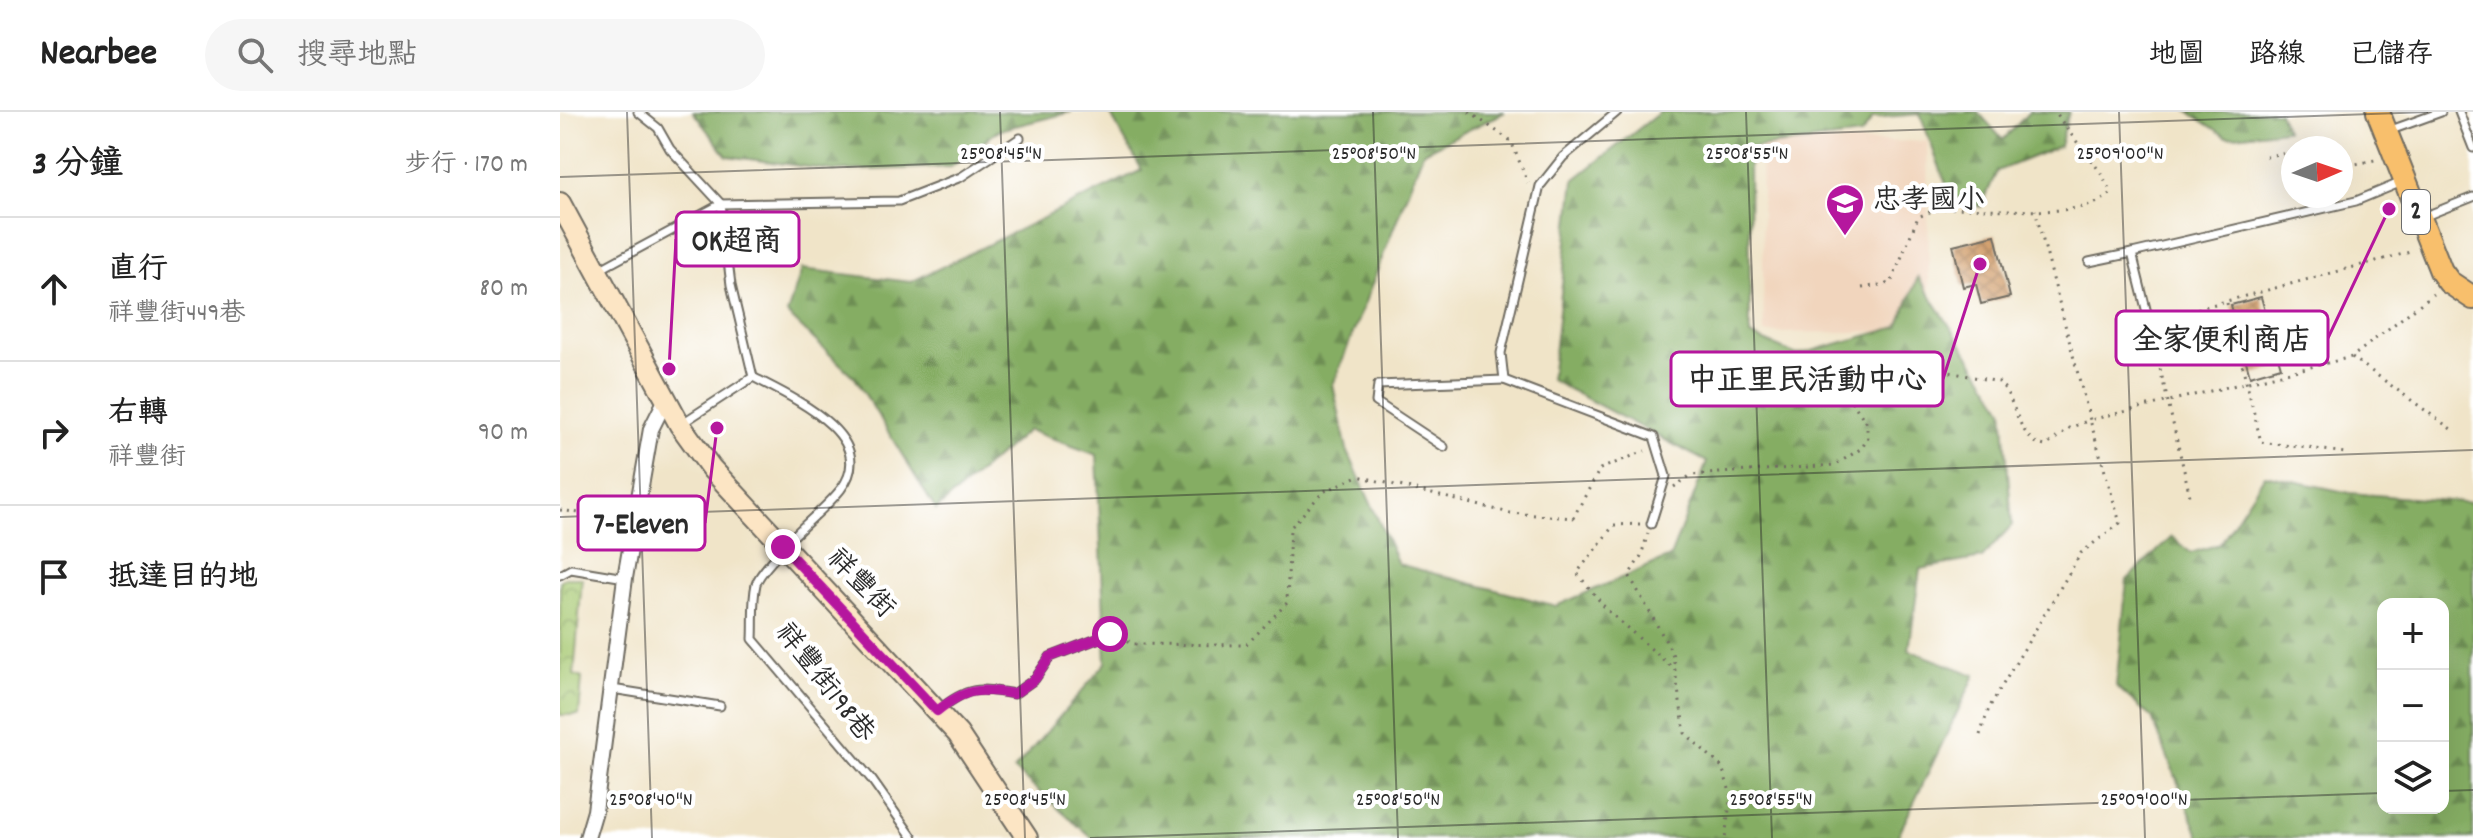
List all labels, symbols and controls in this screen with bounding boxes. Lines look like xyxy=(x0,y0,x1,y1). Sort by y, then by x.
search box xyxy=(205,19,765,91)
text: Nearbee xyxy=(40,28,157,83)
icon: search xyxy=(233,33,277,77)
text: 搜尋地點 xyxy=(297,36,417,79)
text: 地圖 xyxy=(2149,37,2205,77)
text: 路線 xyxy=(2249,37,2305,77)
text: 已儲存 xyxy=(2349,37,2433,77)
north arrow xyxy=(2281,136,2353,208)
text: 25°08'45"N xyxy=(960,141,1042,169)
text: 25°08'50"N xyxy=(1332,141,1416,169)
text: 25°08'55"N xyxy=(1706,141,1788,169)
text: 25°09'00"N xyxy=(2076,141,2164,169)
text: 3 分鐘 xyxy=(32,142,123,191)
text: 步行 · 170 m xyxy=(404,147,528,184)
school or university icon: 忠孝國小 xyxy=(1824,182,1866,237)
place label: 忠孝國小 xyxy=(1873,183,1985,223)
road number: 2 xyxy=(2402,190,2430,234)
callout: OK超商 xyxy=(676,212,799,266)
text: OK超商 xyxy=(691,223,783,266)
text: 直行 xyxy=(108,250,168,293)
icon: ahead xyxy=(32,267,76,311)
text: 80 m xyxy=(480,271,528,308)
text: 祥豐街449巷 xyxy=(108,296,246,333)
callout: 全家便利商店 xyxy=(2116,311,2328,365)
text: 全家便利商店 xyxy=(2132,322,2312,365)
callout: 中正里民活動中心 xyxy=(1671,352,1943,406)
text: 中正里民活動中心 xyxy=(1687,362,1927,405)
text: 右轉 xyxy=(108,394,168,437)
icon: right xyxy=(32,411,76,455)
text: 90 m xyxy=(478,415,528,452)
text: 祥豐街 xyxy=(108,440,186,477)
callout: 7-Eleven xyxy=(578,496,705,550)
text: 7-Eleven xyxy=(593,506,689,549)
route end xyxy=(765,529,801,565)
street label: 祥豐街 xyxy=(815,541,903,629)
icon: arrive xyxy=(32,555,76,599)
text: 抵達目的地 xyxy=(108,558,258,601)
map controls xyxy=(2377,598,2449,814)
button: + xyxy=(2377,598,2449,670)
street label: 祥豐街198巷 xyxy=(763,616,883,753)
route start xyxy=(1092,616,1128,652)
button: − xyxy=(2377,670,2449,742)
button: layers xyxy=(2377,742,2449,814)
text: 25°08'40"N xyxy=(609,787,693,815)
text: 25°08'45"N xyxy=(984,787,1066,815)
text: 25°08'50"N xyxy=(1356,787,1440,815)
text: 25°08'55"N xyxy=(1730,787,1812,815)
text: 25°09'00"N xyxy=(2100,787,2188,815)

